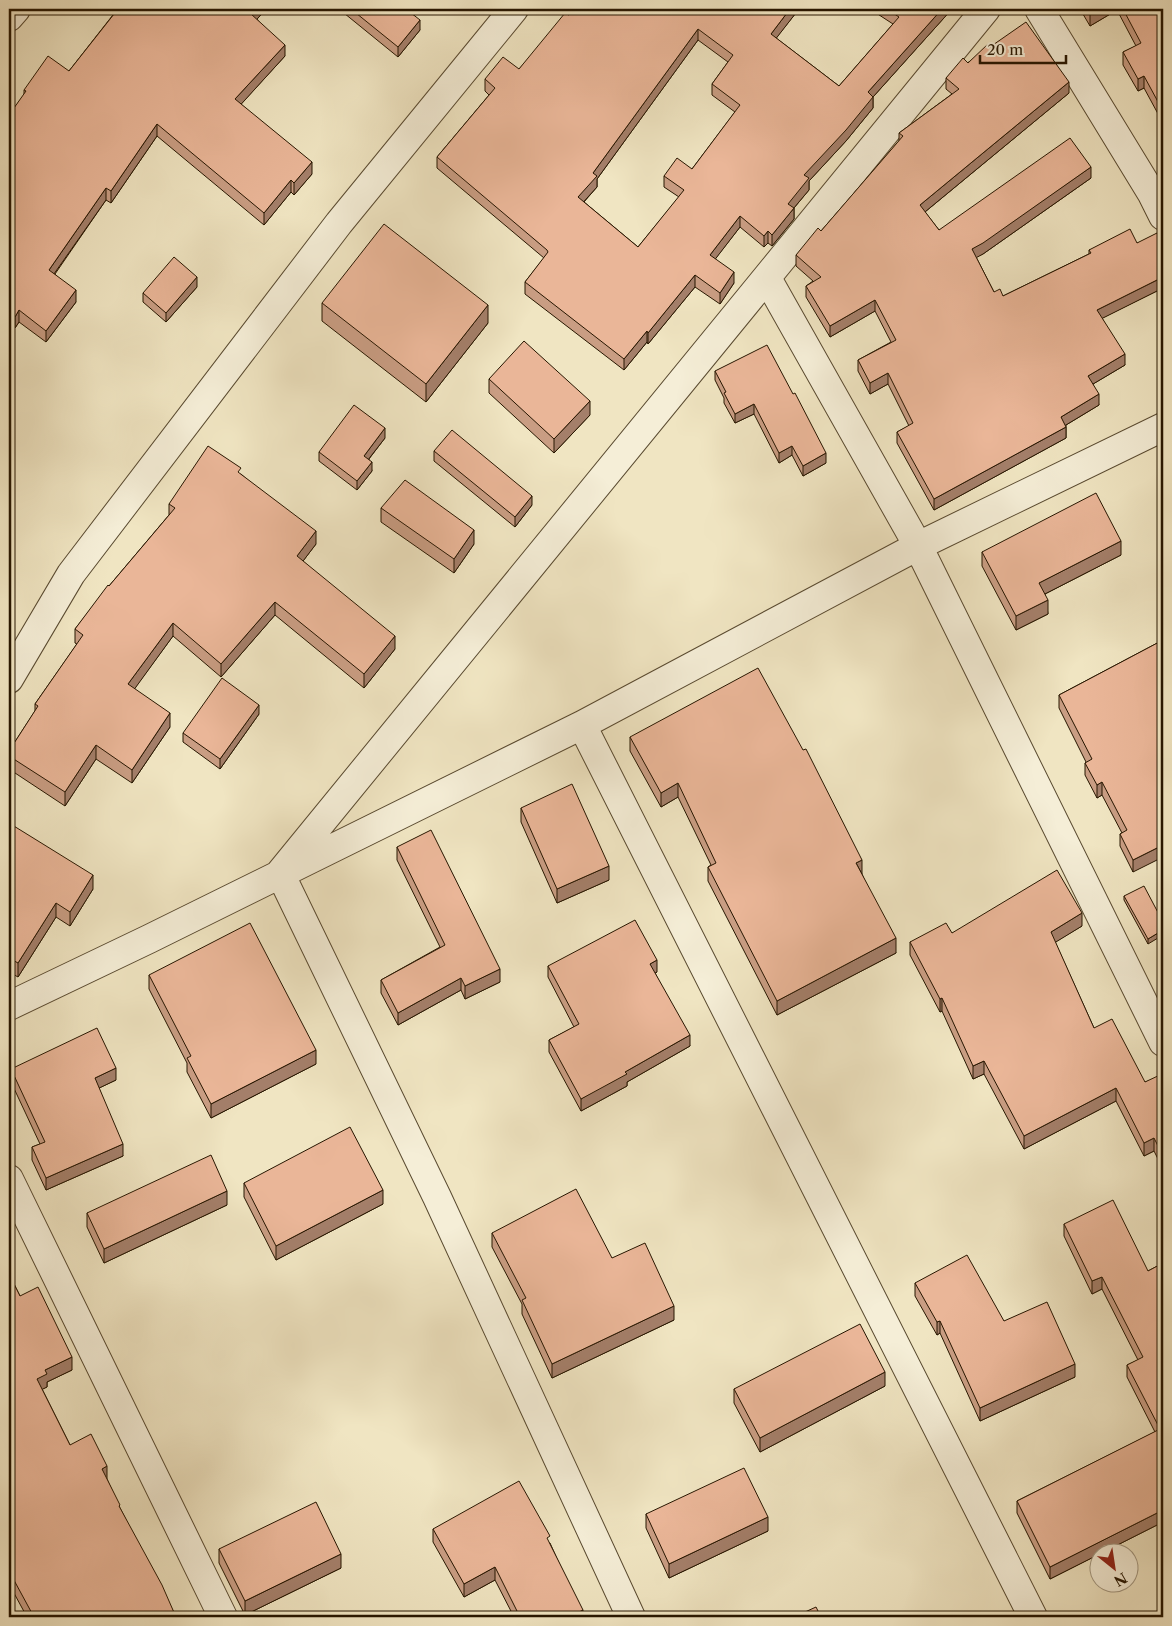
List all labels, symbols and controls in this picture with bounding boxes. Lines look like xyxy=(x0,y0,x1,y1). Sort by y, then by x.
scale bar xyxy=(980,32,1066,64)
text: 20 m xyxy=(987,40,1023,59)
north arrow xyxy=(1090,1544,1140,1594)
text: N xyxy=(1111,1568,1130,1590)

